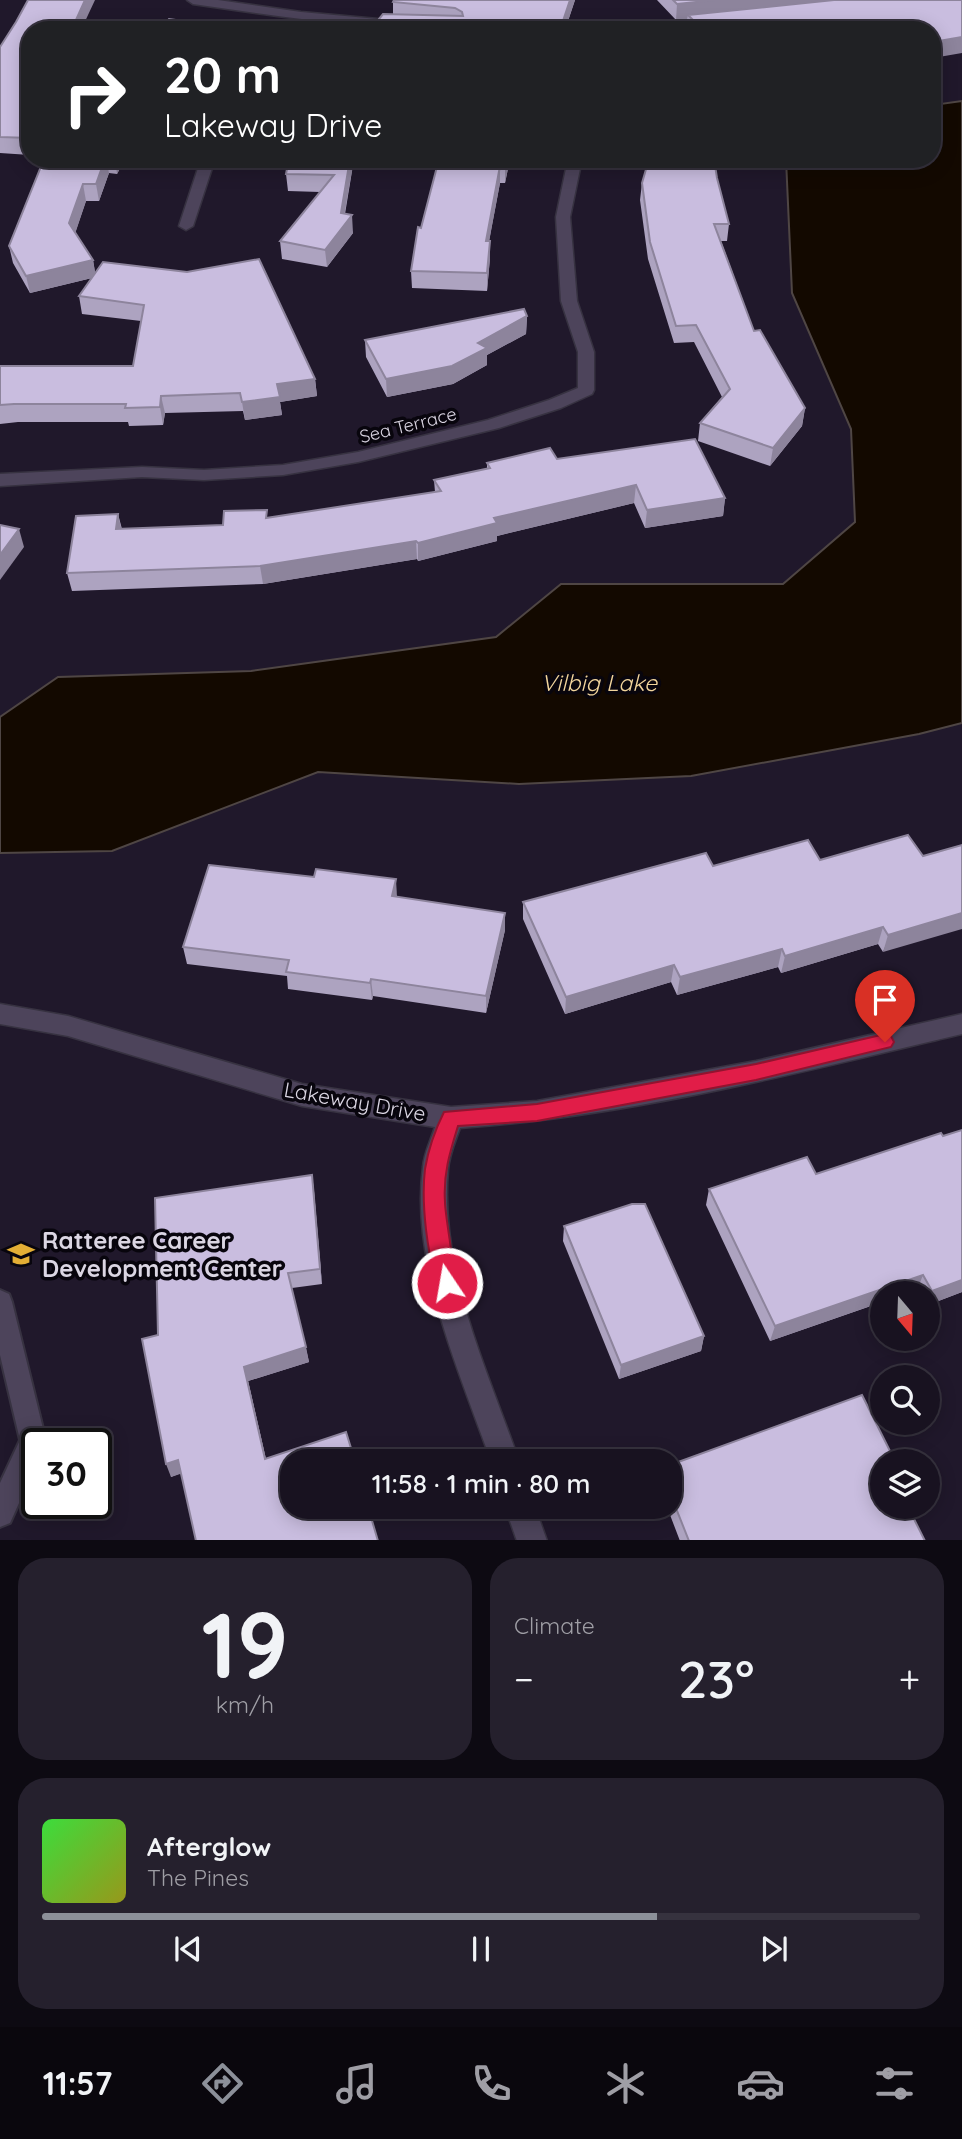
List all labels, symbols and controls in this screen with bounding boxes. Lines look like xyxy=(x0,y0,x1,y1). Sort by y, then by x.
text: 20 m xyxy=(164,44,281,105)
icon: right xyxy=(49,49,140,140)
text: Lakeway Drive xyxy=(164,105,382,145)
street label: Sea Terrace xyxy=(357,402,459,448)
water label: Vilbig Lake xyxy=(541,668,658,697)
pin xyxy=(855,970,915,1042)
icon: arrive xyxy=(866,981,904,1019)
street label: Lakeway Drive xyxy=(282,1076,428,1126)
place label: Ratteree Career Development Center xyxy=(42,1225,282,1283)
school or university icon: Ratteree Career Development Center xyxy=(6,1239,36,1269)
position arrow xyxy=(410,1246,484,1320)
north arrow xyxy=(870,1281,940,1351)
map controls xyxy=(870,1281,940,1519)
button: search xyxy=(870,1365,940,1435)
speed limit sign: 30 xyxy=(21,1428,112,1519)
button: layers xyxy=(870,1449,940,1519)
text: 11:58 · 1 min · 80 m xyxy=(372,1467,590,1500)
text: 19 xyxy=(201,1587,289,1701)
text: Climate xyxy=(514,1611,595,1640)
text: 23° xyxy=(678,1646,754,1711)
text: − xyxy=(514,1655,534,1703)
text: + xyxy=(899,1655,920,1703)
text: km/h xyxy=(216,1690,274,1719)
text: Afterglow xyxy=(147,1830,271,1863)
text: The Pines xyxy=(147,1863,249,1892)
icon: previous xyxy=(169,1930,207,1968)
icon: pause xyxy=(462,1930,500,1968)
icon: next xyxy=(755,1930,793,1968)
icon: directions xyxy=(198,2059,247,2108)
icon: music xyxy=(332,2059,381,2108)
icon: phone xyxy=(467,2059,516,2108)
icon: climate xyxy=(601,2059,650,2108)
icon: car xyxy=(736,2059,785,2108)
icon: filters xyxy=(870,2059,919,2108)
text: 11:57 xyxy=(43,2063,112,2103)

